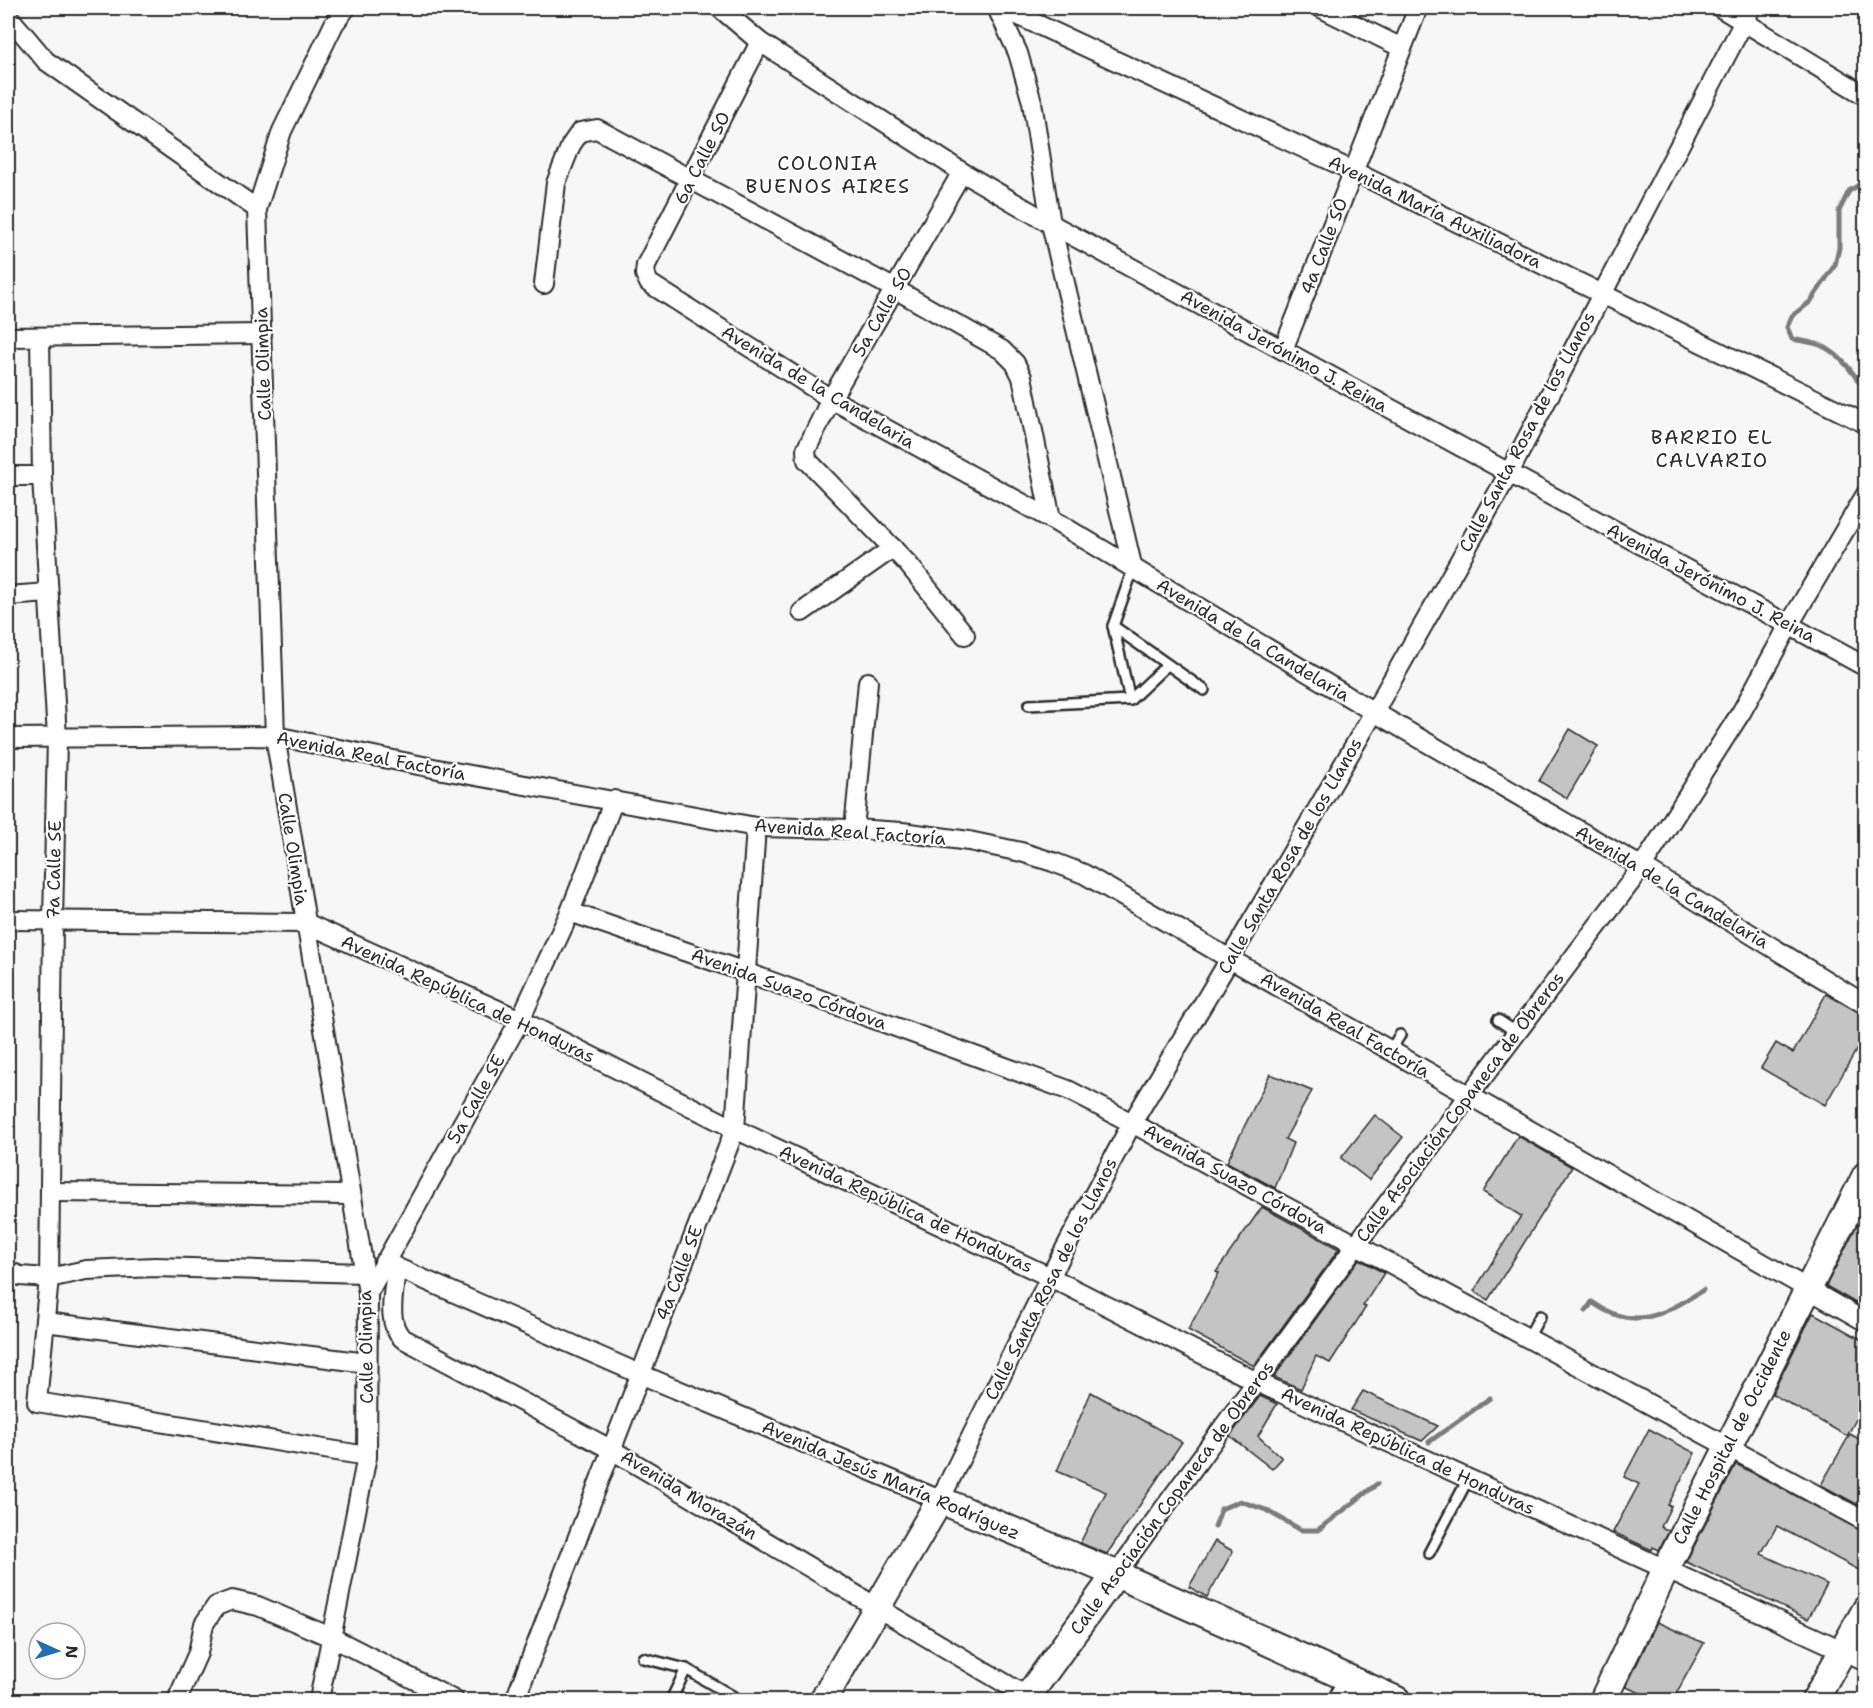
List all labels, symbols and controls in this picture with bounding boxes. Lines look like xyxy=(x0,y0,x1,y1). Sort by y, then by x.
street label: 6a Calle SO xyxy=(668,107,736,209)
district label: COLONIA BUENOS AIRES xyxy=(745,150,911,199)
street label: Avenida María Auxiliadora xyxy=(1324,150,1546,274)
street label: 4a Calle SO xyxy=(1295,194,1353,298)
street label: 5a Calle SO xyxy=(847,263,917,361)
street label: Avenida Jerónimo J. Reina xyxy=(1176,284,1392,418)
street label: Calle Olimpia xyxy=(249,307,277,421)
street label: Calle Santa Rosa de los Llanos xyxy=(1453,308,1601,556)
street label: Avenida de la Candelaria xyxy=(717,320,919,454)
district label: BARRIO EL CALVARIO xyxy=(1651,424,1773,473)
street label: Avenida Jerónimo J. Reina xyxy=(1602,518,1820,648)
street label: Avenida de la Candelaria xyxy=(1152,573,1354,707)
street label: Avenida Real Factoría xyxy=(274,726,468,786)
street label: Calle Santa Rosa de los Llanos xyxy=(1212,734,1368,978)
street label: Calle Olimpia xyxy=(272,791,314,907)
street label: Avenida Real Factoría xyxy=(753,813,947,851)
street label: 7a Calle SE xyxy=(41,820,67,920)
street label: Avenida de la Candelaria xyxy=(1571,820,1773,954)
street label: Avenida República de Honduras xyxy=(337,930,599,1068)
street label: Avenida Suazo Córdova xyxy=(688,942,890,1036)
street label: Avenida Real Factoría xyxy=(1256,967,1434,1083)
street label: Calle Asociación Copaneca de Obreros xyxy=(1350,967,1570,1247)
street label: 5a Calle SE xyxy=(442,1050,510,1148)
street label: Avenida Suazo Córdova xyxy=(1139,1119,1331,1239)
street label: Avenida República de Honduras xyxy=(775,1140,1037,1278)
street label: Calle Santa Rosa de los Llanos xyxy=(979,1154,1123,1404)
street label: 4a Calle SE xyxy=(650,1222,708,1324)
street label: Calle Olimpia xyxy=(353,1290,379,1404)
street label: Calle Hospital de Occidente xyxy=(1667,1325,1797,1549)
street label: Calle Asociación Copaneca de Obreros xyxy=(1065,1356,1279,1640)
street label: Avenida República de Honduras xyxy=(1277,1382,1539,1520)
street label: Avenida Jesús María Rodríguez xyxy=(758,1415,1024,1545)
street label: Avenida Morazán xyxy=(616,1445,762,1545)
north arrow xyxy=(27,1621,87,1681)
text: N xyxy=(61,1645,82,1659)

